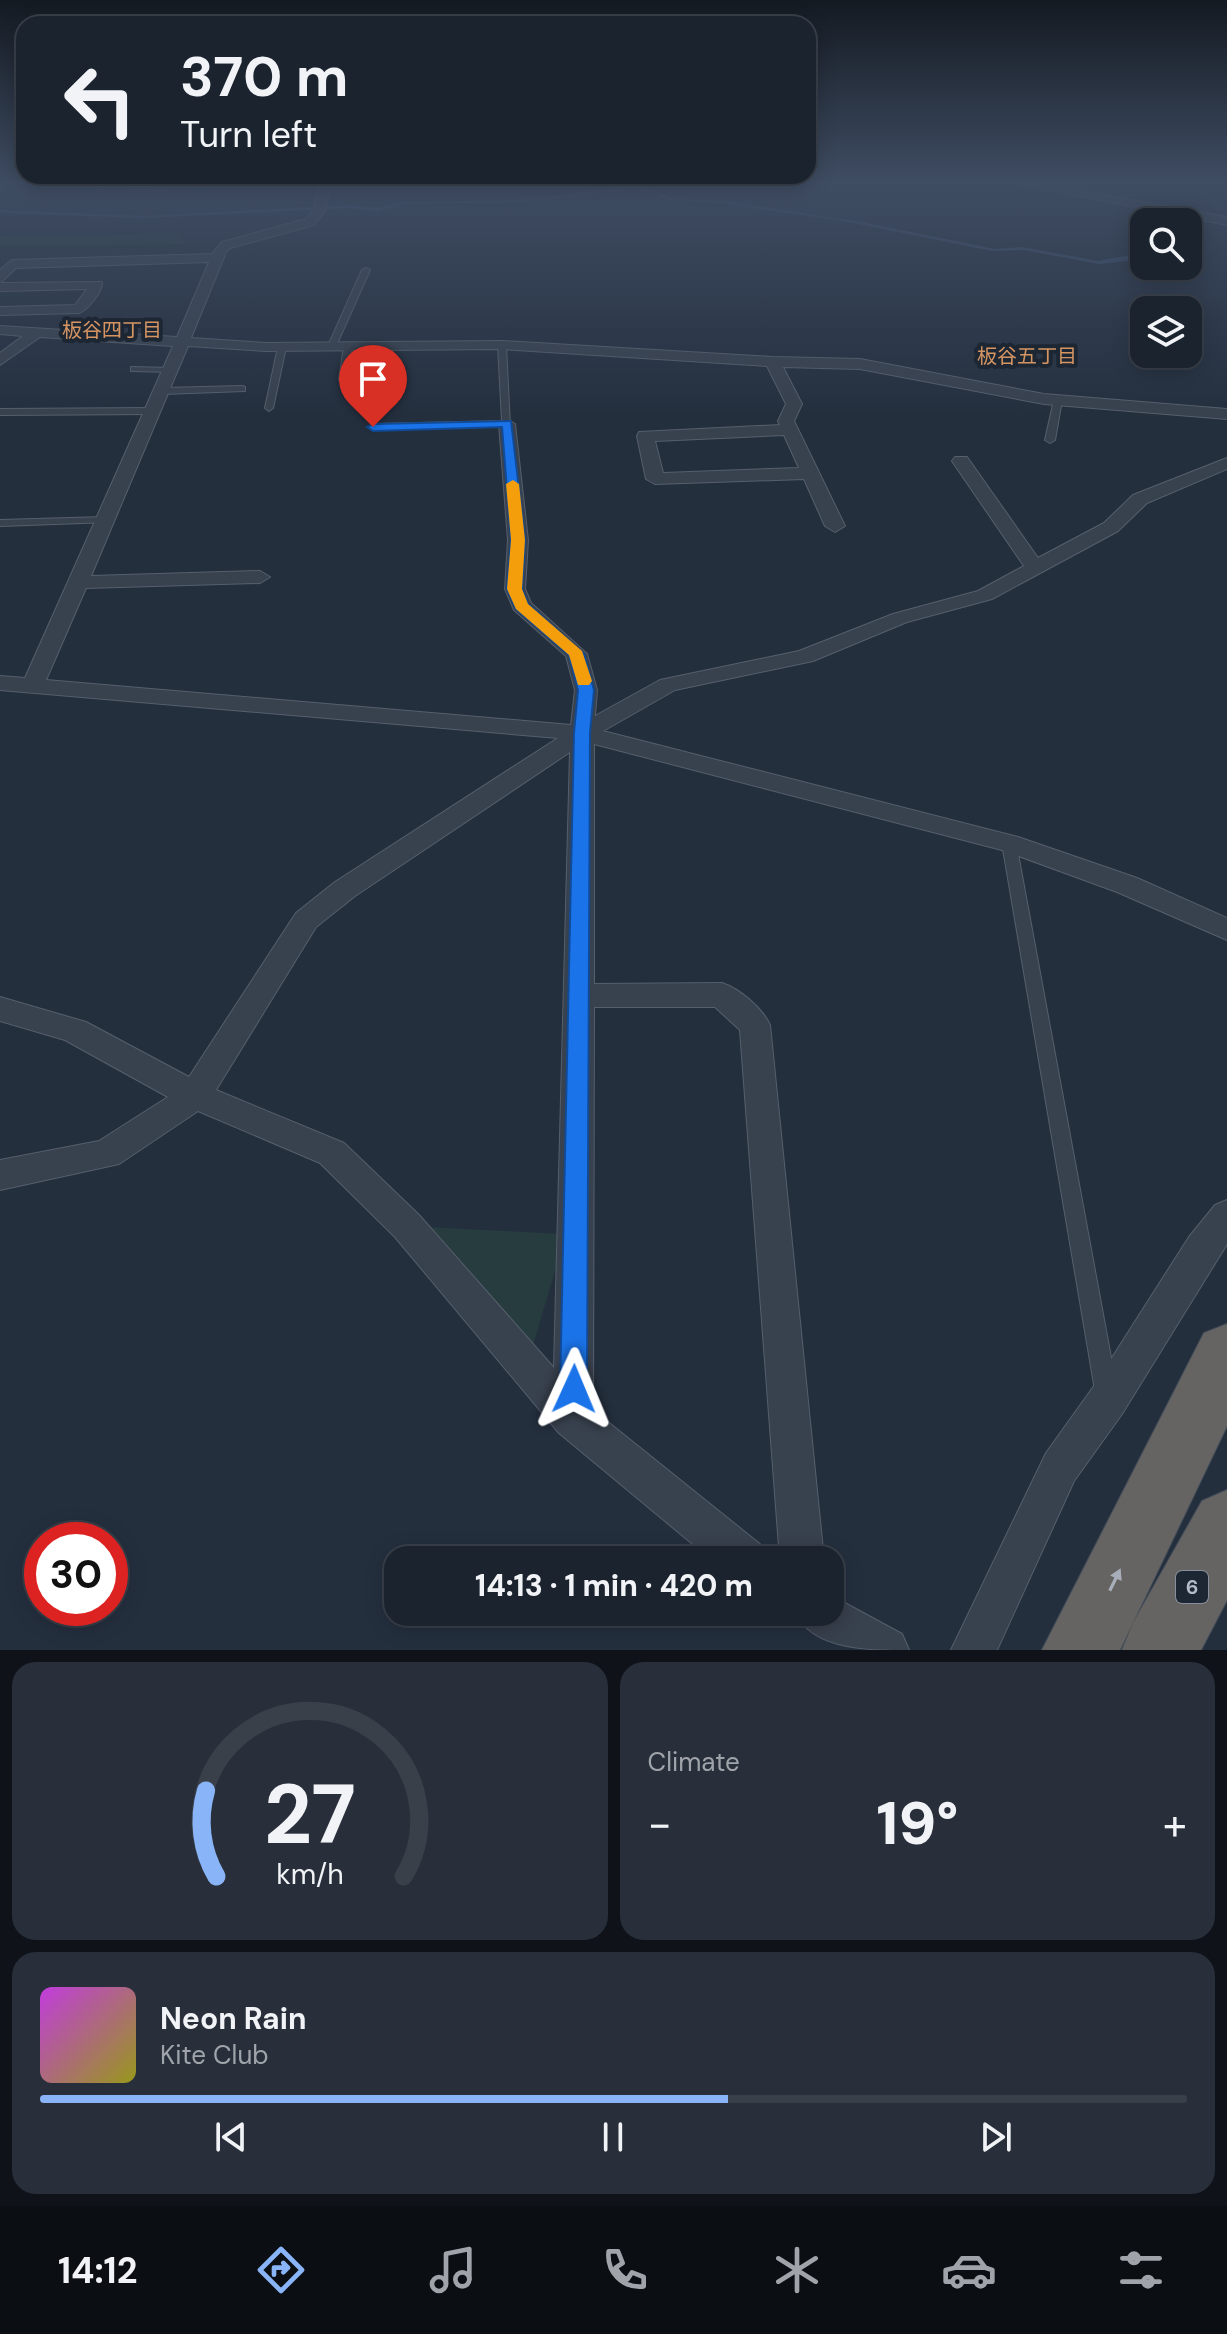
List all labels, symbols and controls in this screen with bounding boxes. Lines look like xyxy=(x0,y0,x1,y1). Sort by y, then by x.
text: 370 m xyxy=(180,40,348,113)
icon: left xyxy=(48,48,152,152)
text: Turn left xyxy=(180,111,317,158)
map controls xyxy=(1130,208,1202,368)
button: search xyxy=(1130,208,1202,280)
button: layers xyxy=(1130,296,1202,368)
district label: 板谷四丁目 xyxy=(62,317,162,343)
district label: 板谷五丁目 xyxy=(977,343,1077,369)
pin xyxy=(339,345,407,427)
icon: arrive xyxy=(351,357,395,401)
position arrow xyxy=(532,1347,616,1431)
speed limit sign: 30 xyxy=(24,1522,128,1626)
text: 14:13 · 1 min · 420 m xyxy=(475,1566,753,1605)
one-way arrow xyxy=(1108,1569,1121,1592)
road number: 6 xyxy=(1176,1571,1208,1603)
text: Climate xyxy=(648,1745,740,1779)
text: 27 xyxy=(264,1760,356,1869)
text: 19° xyxy=(876,1784,958,1863)
text: − xyxy=(648,1795,672,1853)
text: + xyxy=(1163,1795,1187,1853)
text: km/h xyxy=(276,1856,344,1893)
text: Neon Rain xyxy=(160,1999,306,2038)
text: Kite Club xyxy=(160,2038,269,2072)
icon: previous xyxy=(209,2115,253,2159)
icon: pause xyxy=(591,2115,635,2159)
icon: next xyxy=(974,2115,1018,2159)
icon: directions xyxy=(253,2242,309,2298)
icon: music xyxy=(425,2242,481,2298)
icon: phone xyxy=(597,2242,653,2298)
icon: climate xyxy=(769,2242,825,2298)
icon: car xyxy=(941,2242,997,2298)
icon: filters xyxy=(1113,2242,1169,2298)
text: 14:12 xyxy=(58,2247,137,2294)

